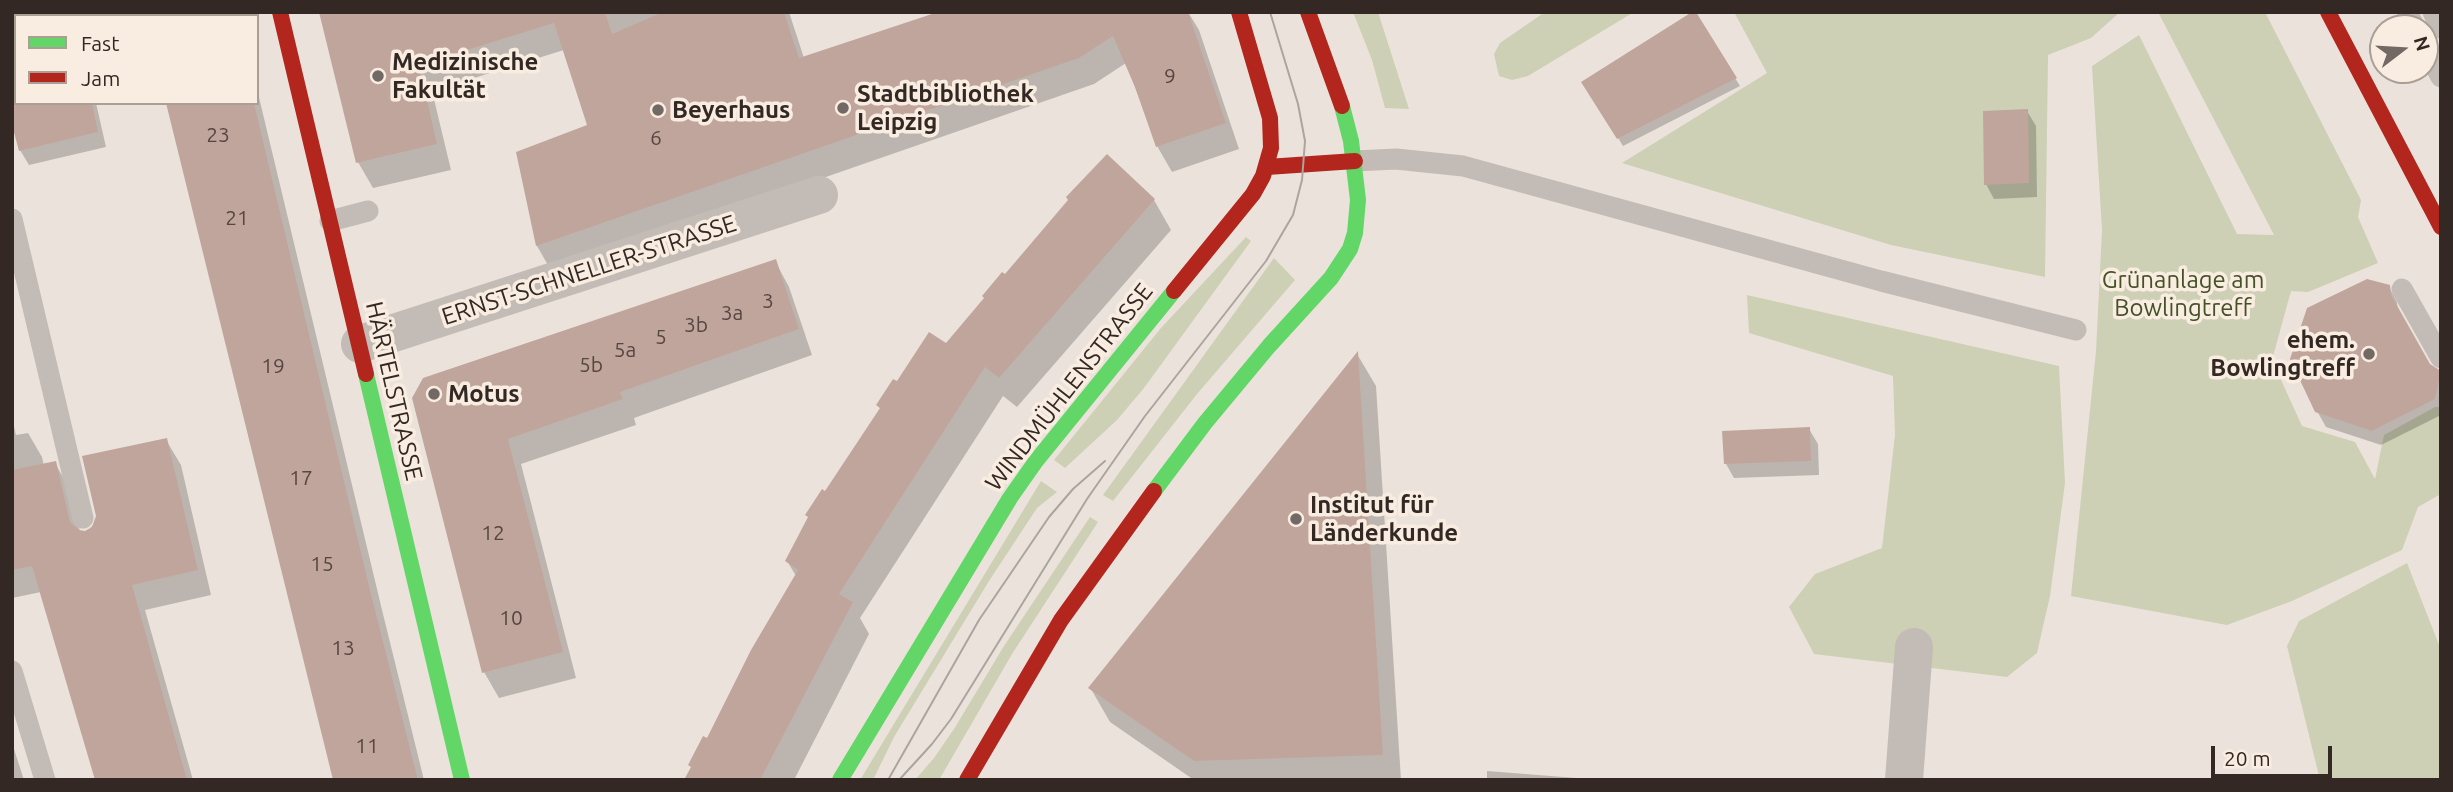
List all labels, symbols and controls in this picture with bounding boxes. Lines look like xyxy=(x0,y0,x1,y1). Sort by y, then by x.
legend xyxy=(14,14,259,105)
north arrow xyxy=(2369,14,2439,84)
text: Fast xyxy=(81,31,119,55)
text: N xyxy=(2410,33,2435,53)
place label: Medizinische Fakultät xyxy=(392,48,538,104)
house number: 9 xyxy=(1164,63,1176,89)
text: Jam xyxy=(81,66,120,90)
marker: Medizinische Fakultät xyxy=(370,68,386,84)
place label: Stadtbibliothek Leipzig xyxy=(857,80,1034,136)
place label: Beyerhaus xyxy=(672,96,790,124)
marker: Stadtbibliothek Leipzig xyxy=(835,100,851,116)
marker: Beyerhaus xyxy=(650,102,666,118)
house number: 23 xyxy=(206,122,230,148)
house number: 6 xyxy=(650,125,662,151)
house number: 21 xyxy=(225,205,249,231)
street label: ERNST-SCHNELLER-STRASSE xyxy=(438,209,740,331)
park label: Grünanlage am Bowlingtreff xyxy=(2102,266,2264,322)
street label: WINDMÜHLENSTRASSE xyxy=(979,278,1159,496)
house number: 3 xyxy=(762,288,774,314)
street label: HÄRTELSTRASSE xyxy=(359,299,429,483)
house number: 3a xyxy=(721,300,743,326)
house number: 3b xyxy=(684,312,708,338)
house number: 5 xyxy=(655,324,667,350)
place label: ehem. Bowlingtreff xyxy=(2210,326,2355,382)
house number: 5a xyxy=(614,337,636,363)
marker: ehem. Bowlingtreff xyxy=(2361,346,2377,362)
house number: 5b xyxy=(579,352,603,378)
house number: 19 xyxy=(261,353,285,379)
place label: Motus xyxy=(448,380,520,408)
marker: Motus xyxy=(426,386,442,402)
house number: 17 xyxy=(289,465,313,491)
place label: Institut für Länderkunde xyxy=(1310,491,1458,547)
marker: Institut für Länderkunde xyxy=(1288,511,1304,527)
house number: 12 xyxy=(481,520,505,546)
house number: 15 xyxy=(310,551,334,577)
house number: 10 xyxy=(499,605,523,631)
house number: 13 xyxy=(331,635,355,661)
scale bar xyxy=(2215,732,2336,776)
house number: 11 xyxy=(355,733,379,759)
text: 20 m xyxy=(2224,746,2271,770)

